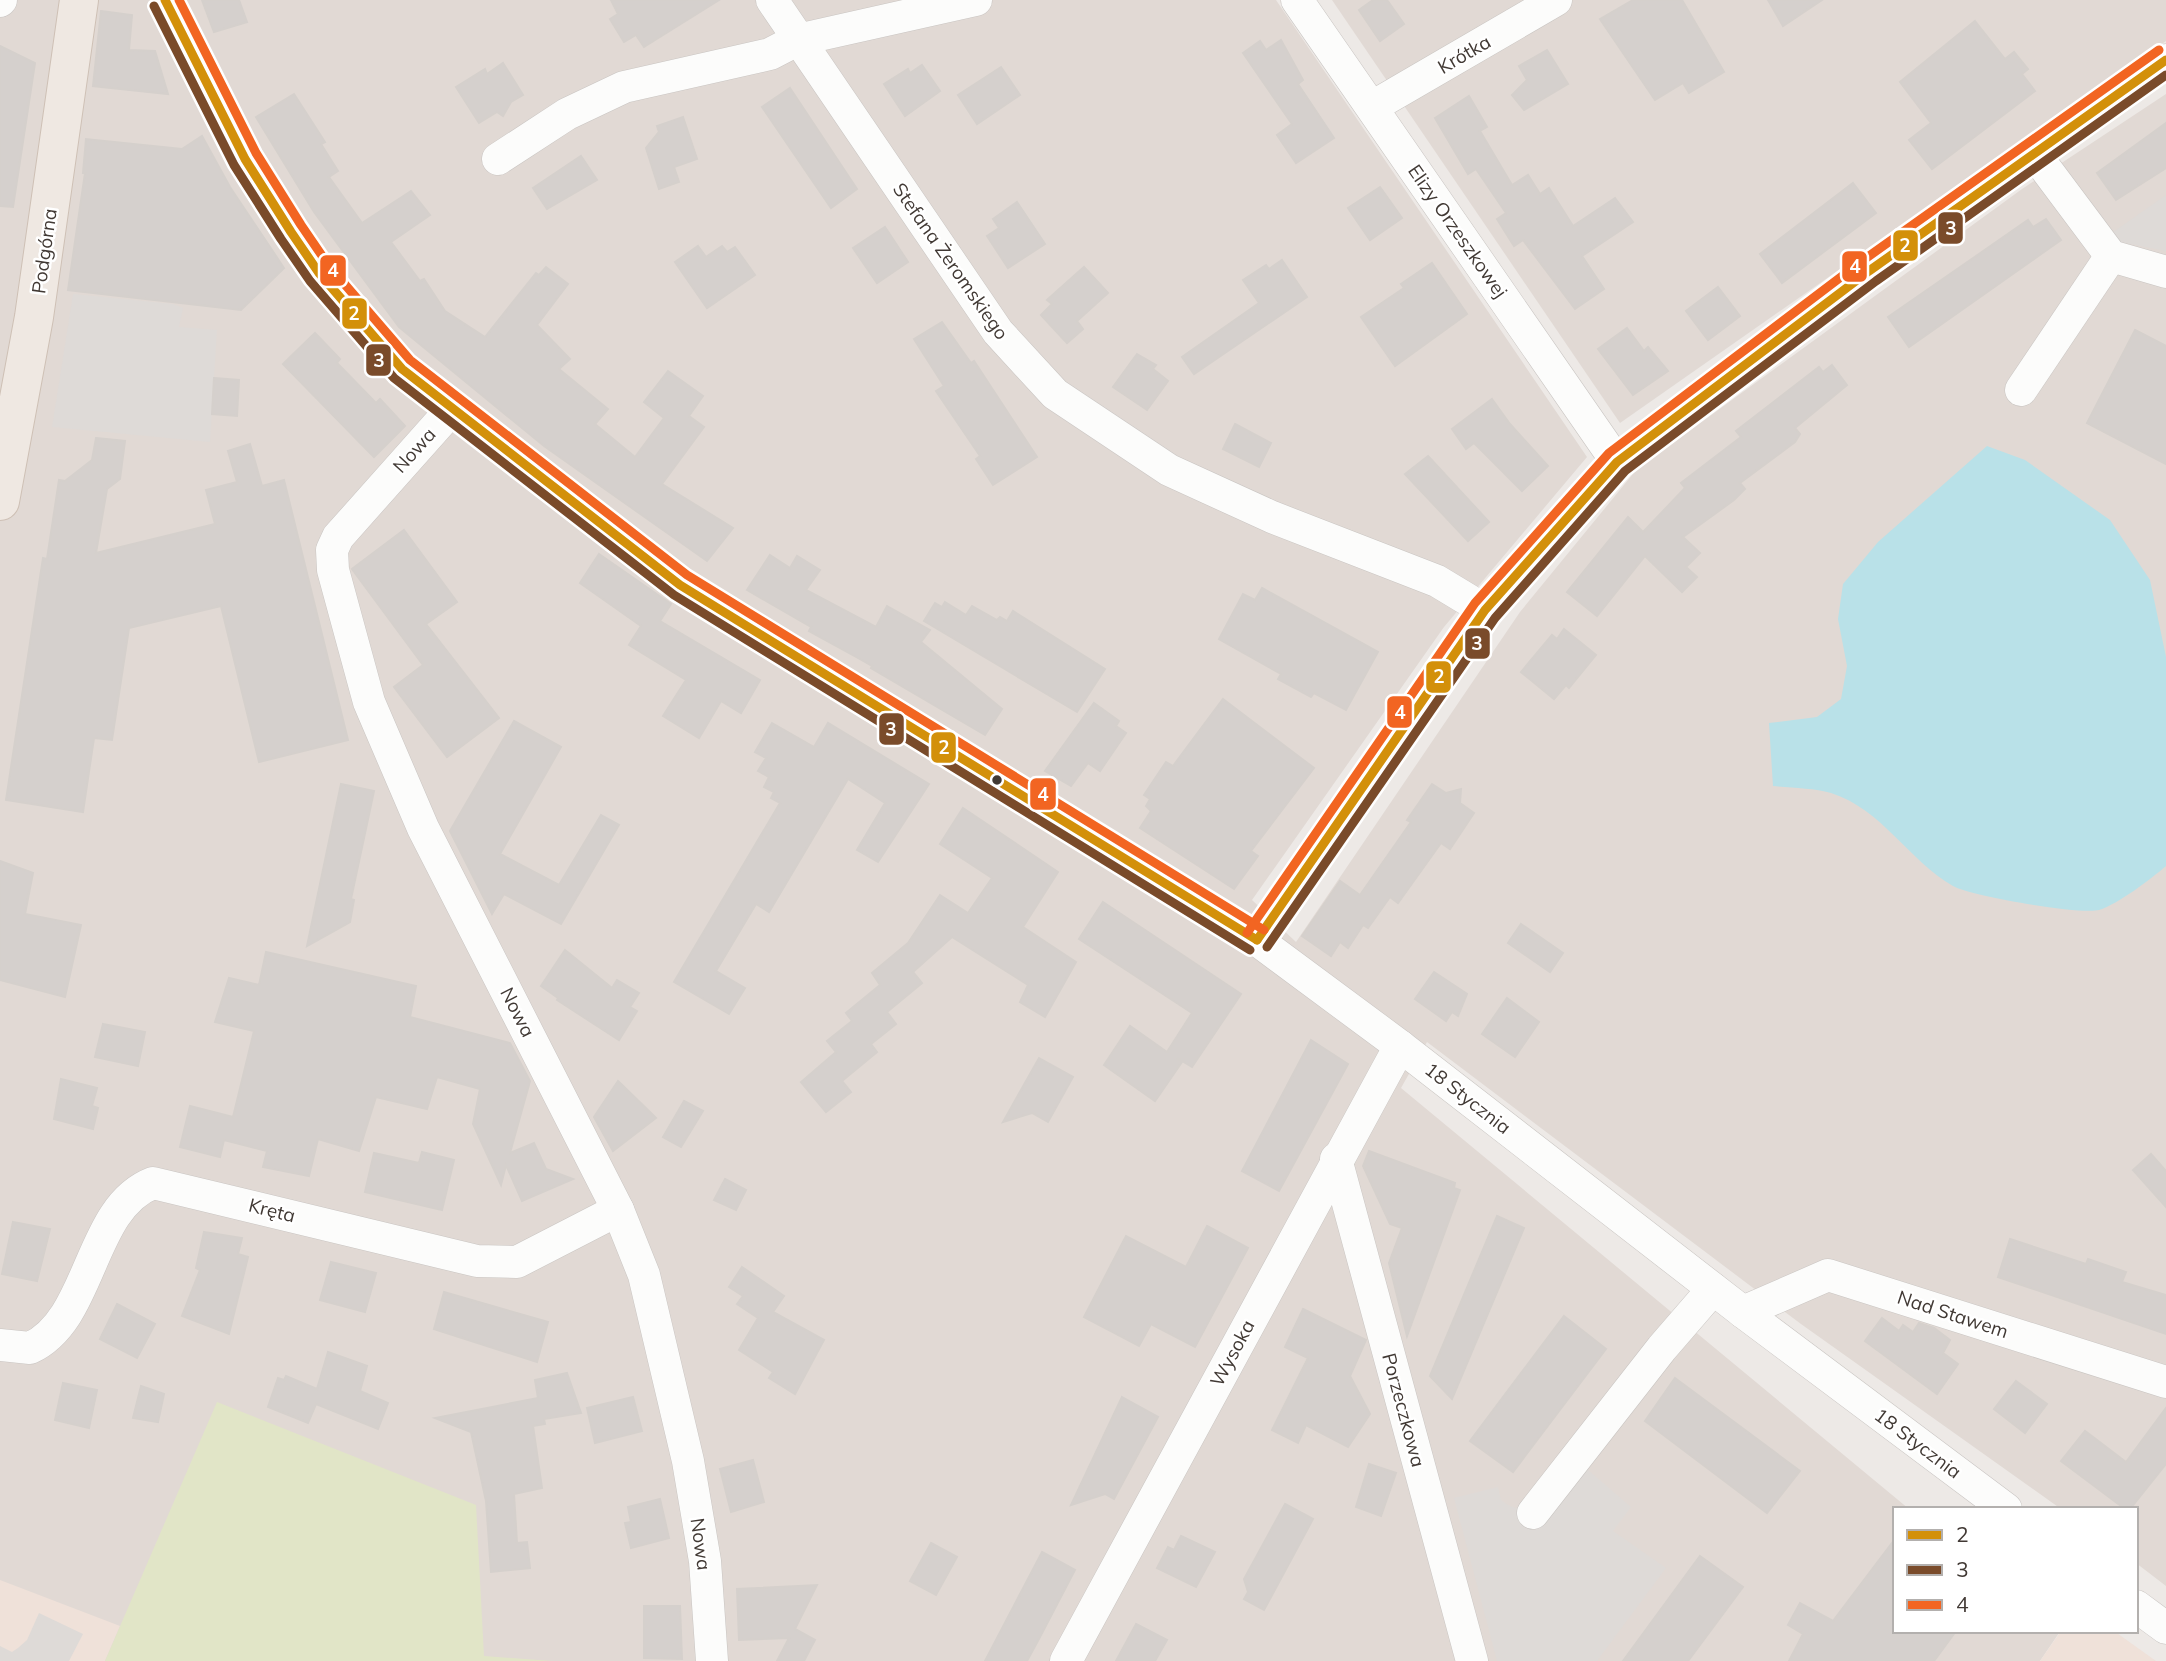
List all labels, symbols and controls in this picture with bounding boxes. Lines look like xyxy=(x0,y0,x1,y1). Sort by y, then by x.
street label: Krótka xyxy=(1433,29,1495,79)
street label: Elizy Orzeszkowej xyxy=(1403,160,1513,302)
street label: Stefana Żeromskiego xyxy=(888,178,1014,344)
street label: Podgórna xyxy=(26,207,62,295)
line badge: 3 xyxy=(1937,211,1964,245)
text: 3 xyxy=(1945,216,1957,240)
line badge: 2 xyxy=(1892,229,1919,262)
text: 2 xyxy=(1899,233,1911,257)
line badge: 4 xyxy=(1841,250,1868,283)
line badge: 4 xyxy=(319,254,347,287)
text: 4 xyxy=(1849,254,1861,278)
text: 4 xyxy=(327,258,339,282)
line badge: 2 xyxy=(341,297,368,330)
text: 2 xyxy=(348,301,360,325)
line badge: 3 xyxy=(365,343,392,377)
text: 3 xyxy=(373,348,385,372)
street label: Nowa xyxy=(387,422,441,478)
line badge: 3 xyxy=(1464,627,1491,660)
text: 3 xyxy=(1471,631,1483,655)
line badge: 2 xyxy=(1425,660,1452,694)
text: 2 xyxy=(1433,664,1445,688)
line badge: 4 xyxy=(1386,695,1413,729)
text: 4 xyxy=(1394,700,1406,724)
line badge: 3 xyxy=(878,712,905,746)
text: 3 xyxy=(885,717,897,741)
line badge: 2 xyxy=(930,731,957,764)
text: 2 xyxy=(938,735,950,759)
unlabelled marker xyxy=(990,773,1004,787)
line badge: 4 xyxy=(1029,777,1057,811)
text: 4 xyxy=(1037,782,1049,806)
street label: Nowa xyxy=(495,983,541,1041)
street label: 18 Stycznia xyxy=(1420,1057,1516,1139)
street label: Kręta xyxy=(246,1193,298,1227)
street label: Nad Stawem xyxy=(1895,1285,2011,1343)
street label: Wysoka xyxy=(1205,1316,1259,1390)
street label: Porzeczkowa xyxy=(1377,1350,1431,1470)
street label: 18 Stycznia xyxy=(1870,1403,1966,1483)
legend xyxy=(1893,1507,2138,1633)
street label: Nowa xyxy=(685,1516,717,1572)
text: 2 xyxy=(1956,1521,1969,1547)
text: 3 xyxy=(1956,1556,1969,1582)
text: 4 xyxy=(1956,1591,1969,1617)

